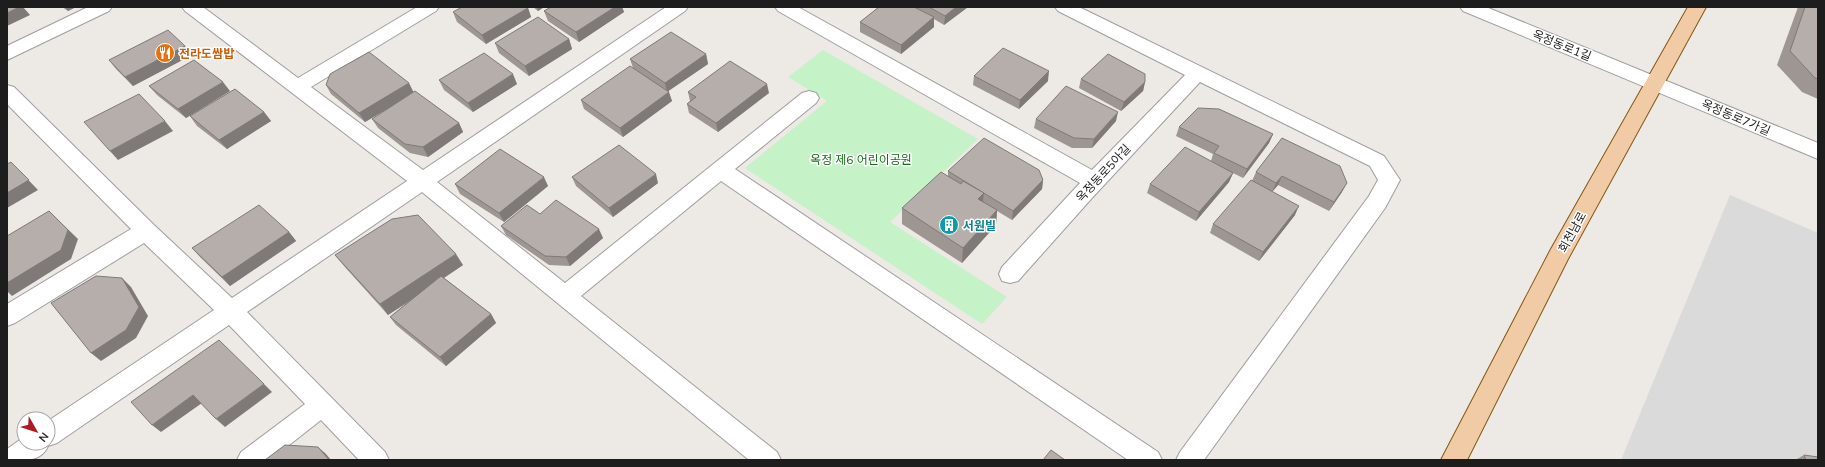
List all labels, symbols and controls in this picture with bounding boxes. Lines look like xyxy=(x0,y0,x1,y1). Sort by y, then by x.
street label: 옥정동로1길 xyxy=(1530,26,1594,64)
restaurant icon: 전라도쌈밥 xyxy=(154,42,176,64)
place label: 전라도쌈밥 xyxy=(179,46,234,61)
street label: 옥정동로7가길 xyxy=(1699,96,1773,138)
street label: 옥정동로5아길 xyxy=(1072,141,1134,205)
park label: 옥정 제6 어린이공원 xyxy=(810,152,912,167)
street label: 회천남로 xyxy=(1555,209,1589,255)
building icon: 서원빌 xyxy=(938,214,960,236)
place label: 서원빌 xyxy=(963,218,996,233)
north arrow xyxy=(16,411,56,451)
text: N xyxy=(36,430,52,445)

